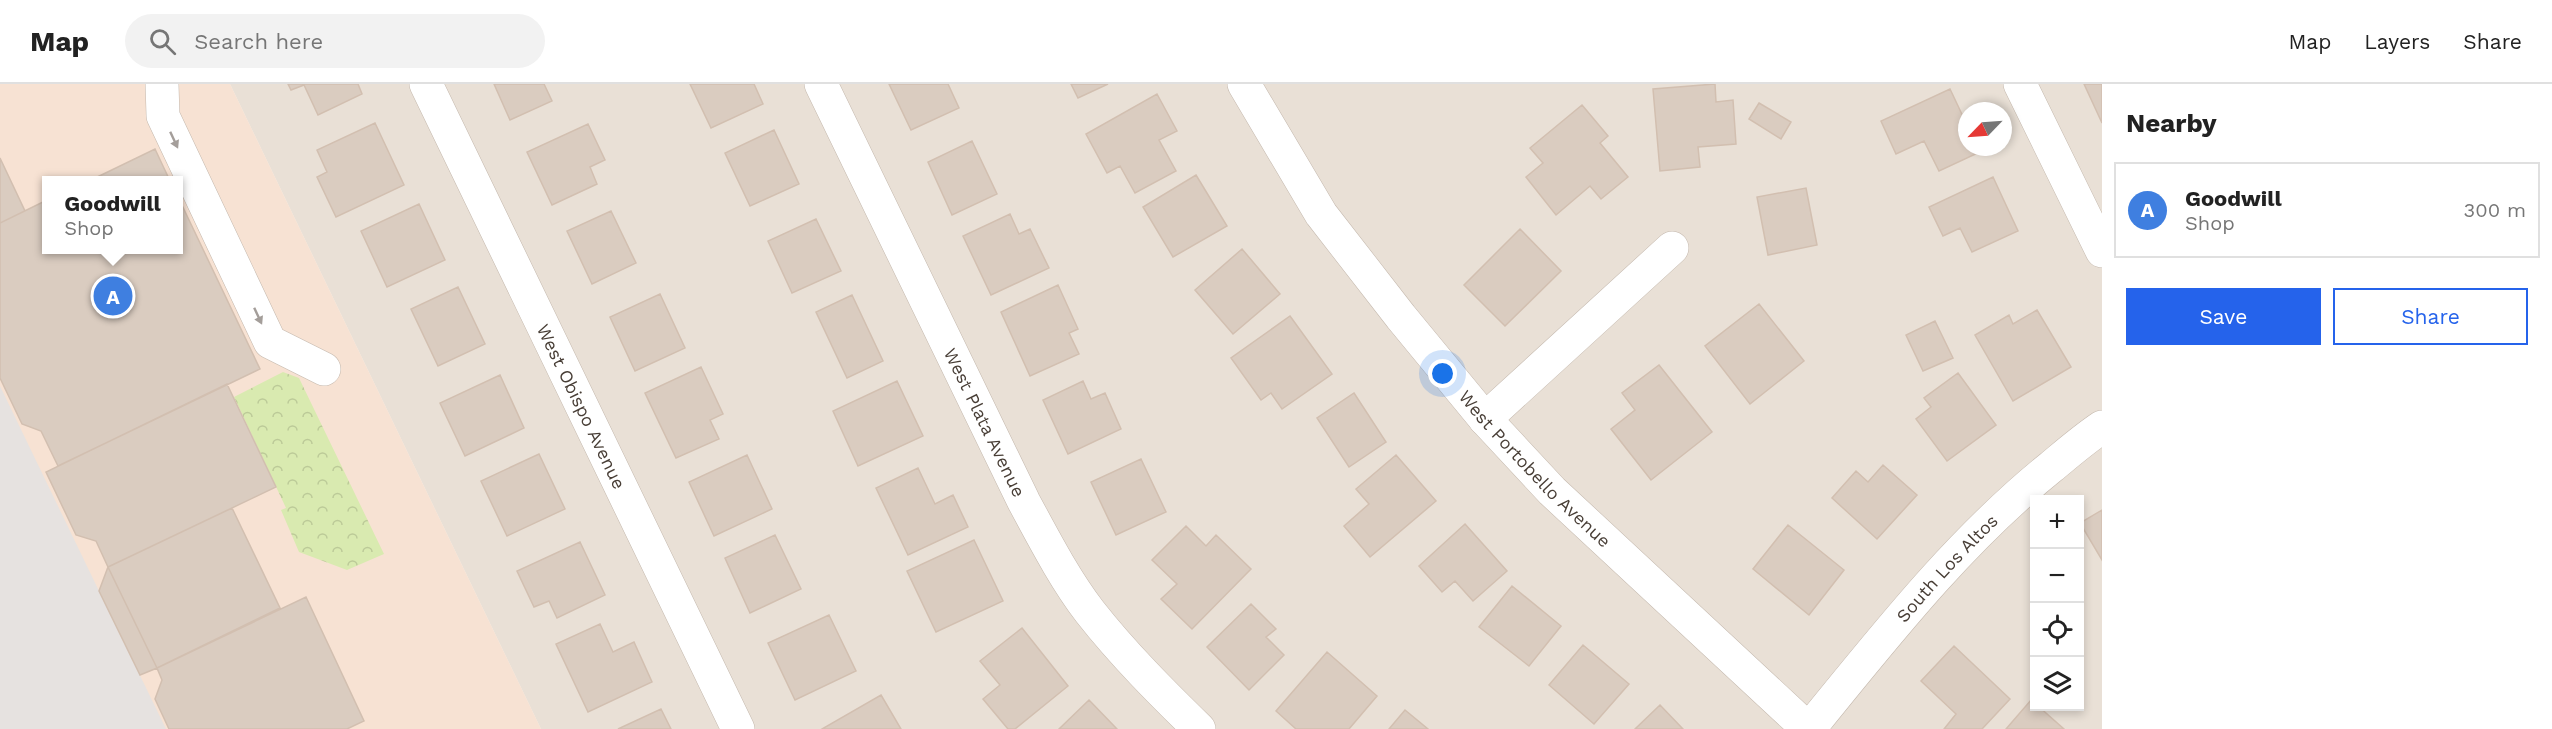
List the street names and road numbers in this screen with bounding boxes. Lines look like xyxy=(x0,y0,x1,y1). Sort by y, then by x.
street label: West Obispo Avenue xyxy=(533,320,631,492)
street label: West Plata Avenue xyxy=(940,344,1030,500)
street label: West Portobello Avenue xyxy=(1455,386,1615,551)
street label: South Los Altos xyxy=(1891,510,2002,626)

